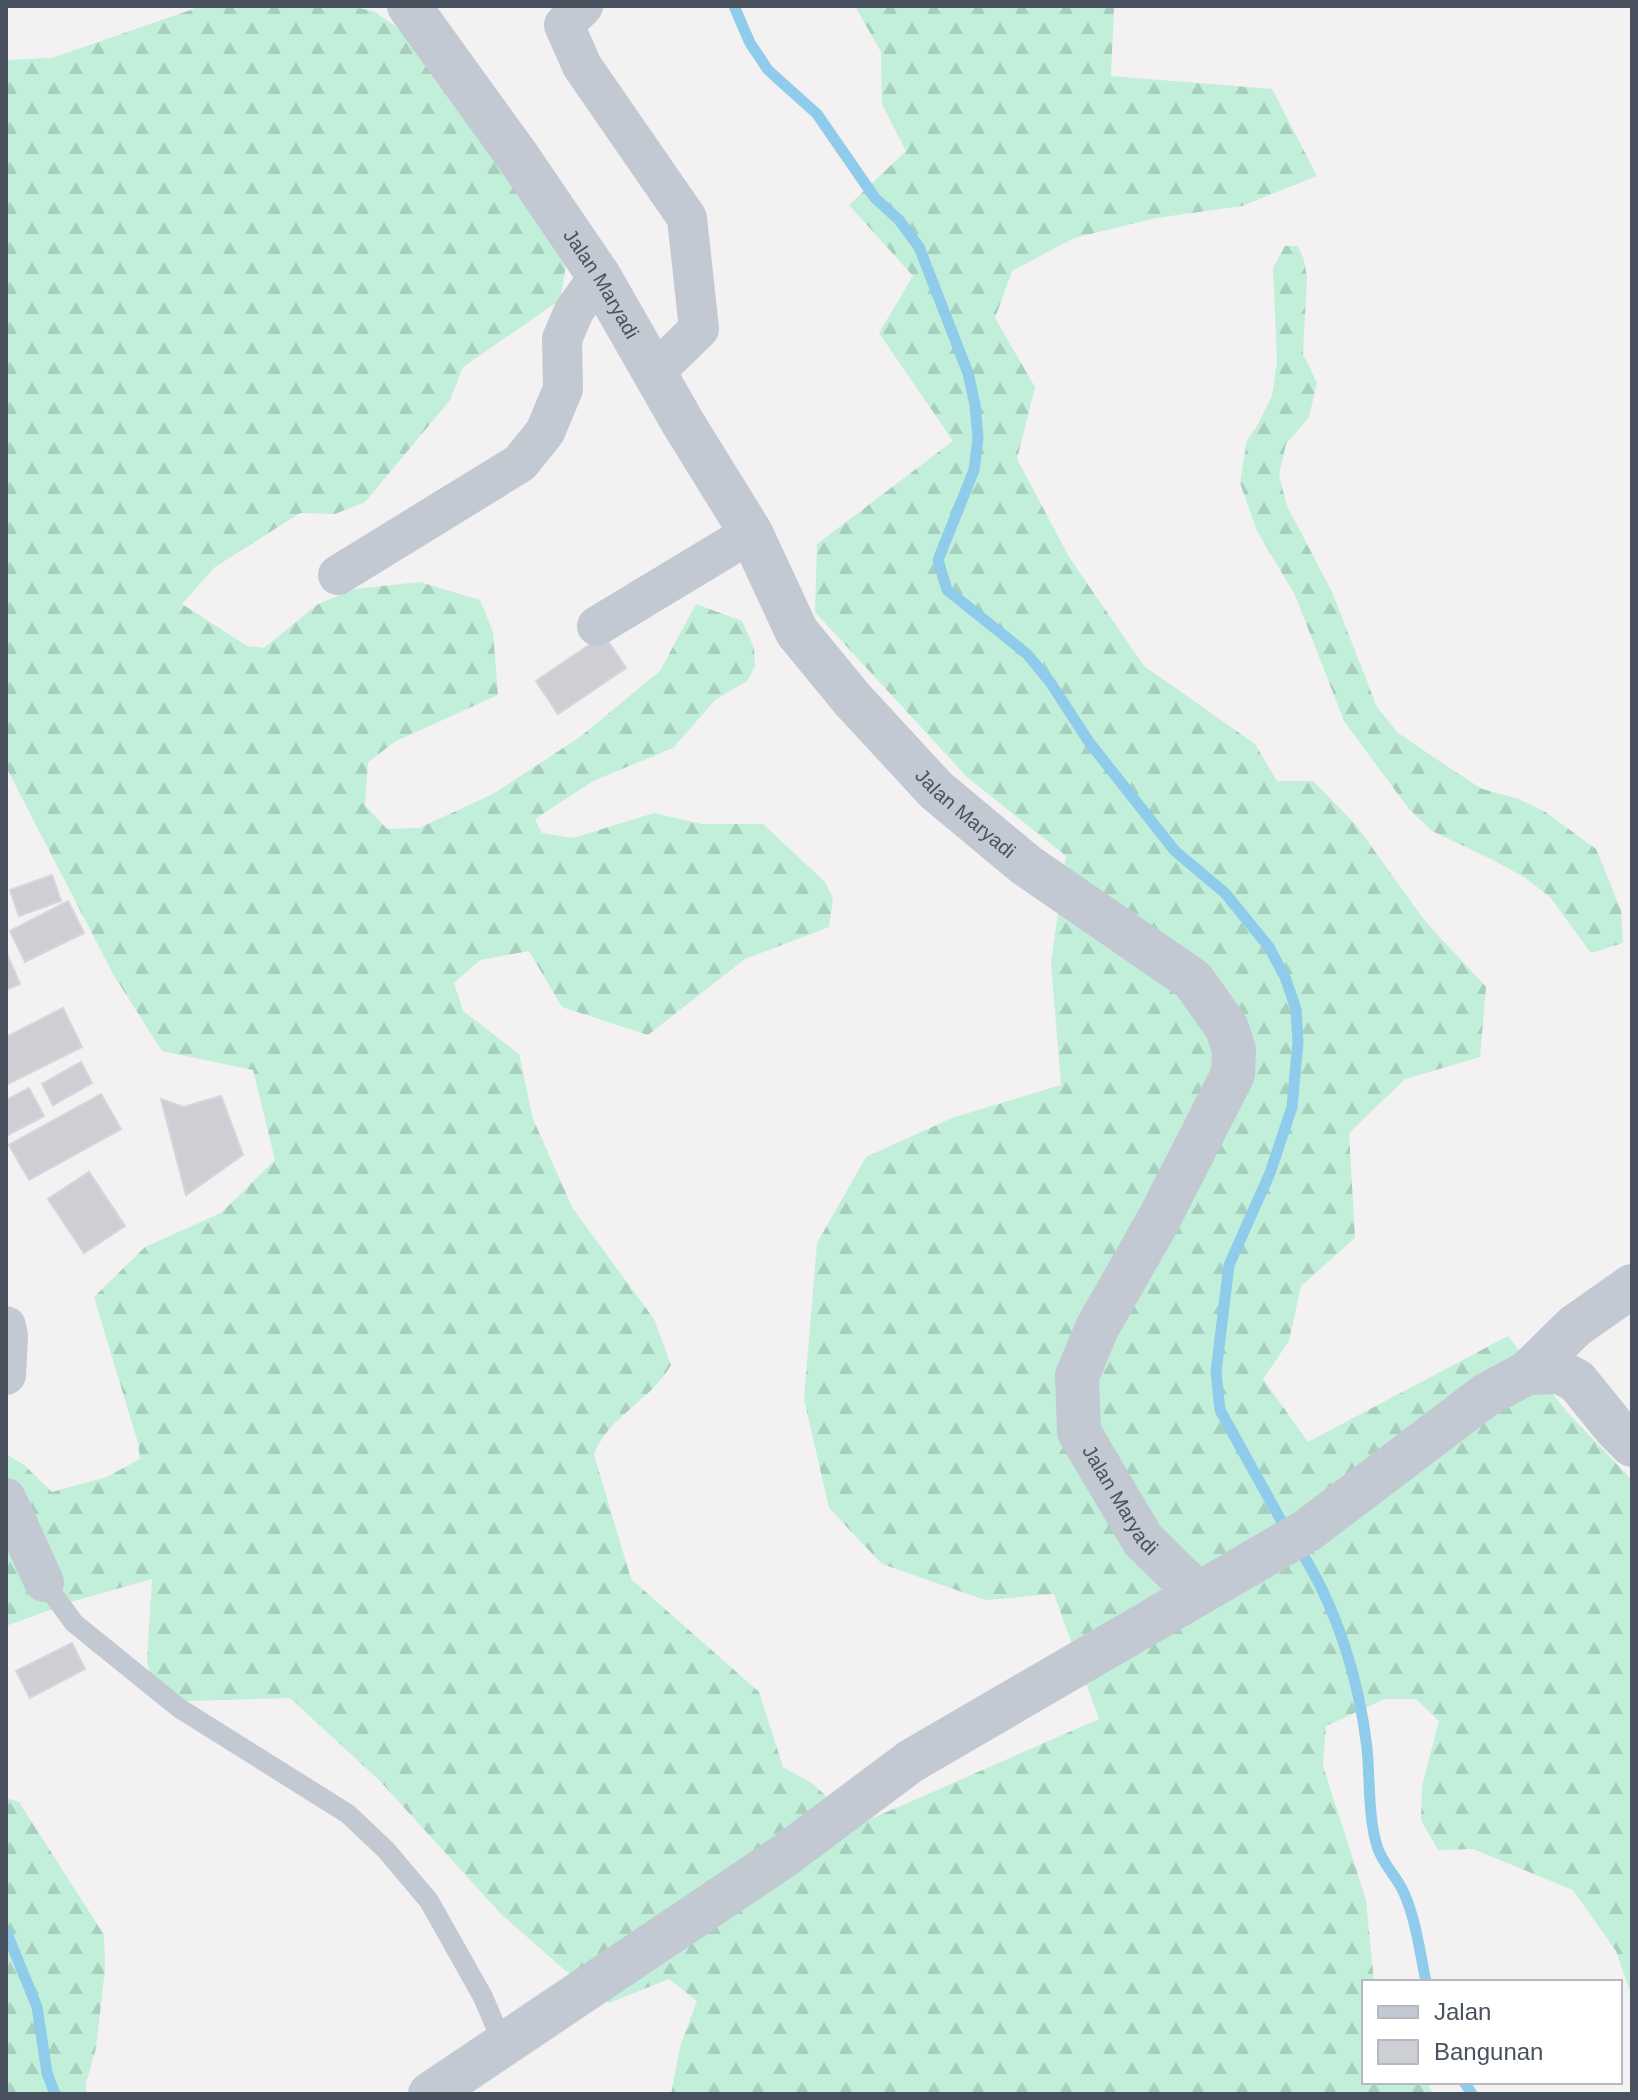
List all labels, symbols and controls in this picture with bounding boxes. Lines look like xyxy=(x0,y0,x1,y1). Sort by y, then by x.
street label: Jalan Maryadi xyxy=(559,225,643,342)
street label: Jalan Maryadi xyxy=(911,764,1020,862)
street label: Jalan Maryadi xyxy=(1078,1441,1162,1559)
legend xyxy=(1362,1980,1622,2084)
text: Jalan xyxy=(1434,1998,1491,2025)
text: Bangunan xyxy=(1434,2038,1543,2065)

